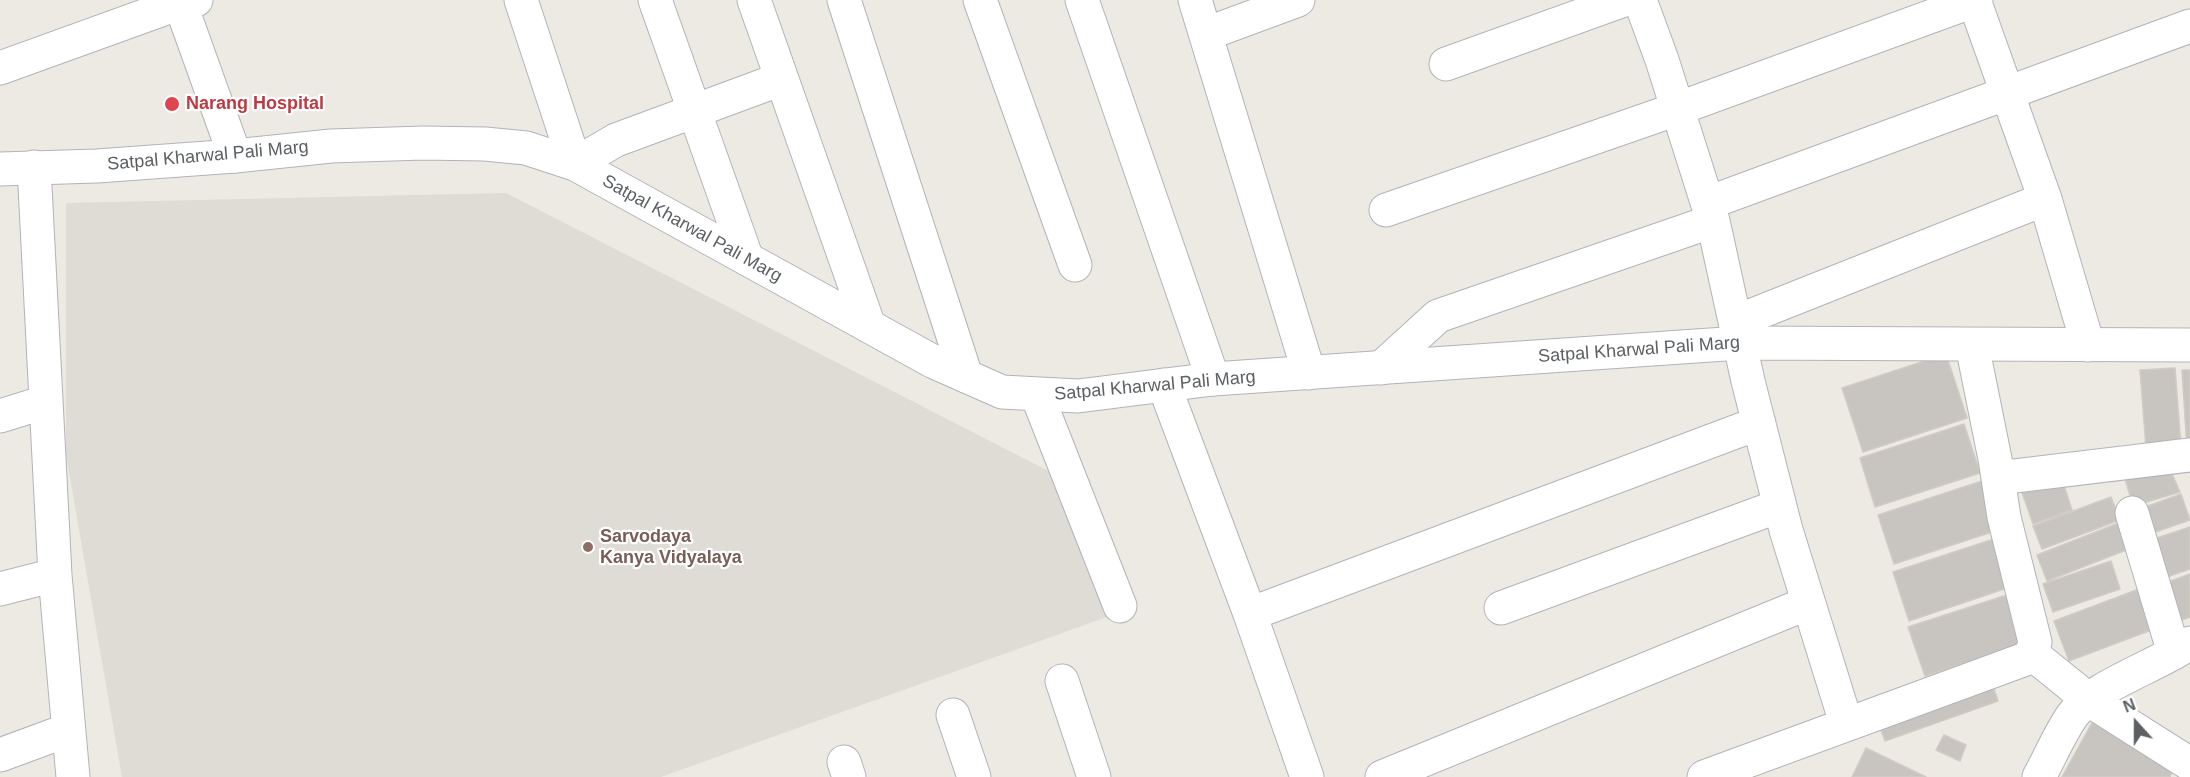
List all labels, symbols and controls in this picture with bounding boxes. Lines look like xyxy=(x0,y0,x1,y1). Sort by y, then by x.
place label: Narang Hospital xyxy=(186,93,324,115)
marker: Narang Hospital xyxy=(163,95,181,113)
street label: Satpal Kharwal Pali Marg xyxy=(106,136,310,176)
street label: Satpal Kharwal Pali Marg xyxy=(598,171,786,287)
street label: Satpal Kharwal Pali Marg xyxy=(1537,332,1741,368)
street label: Satpal Kharwal Pali Marg xyxy=(1053,366,1257,406)
place label: Sarvodaya Kanya Vidyalaya xyxy=(600,526,742,568)
marker: Sarvodaya Kanya Vidyalaya xyxy=(581,540,595,554)
north arrow xyxy=(2106,693,2166,753)
text: N xyxy=(2121,696,2138,716)

